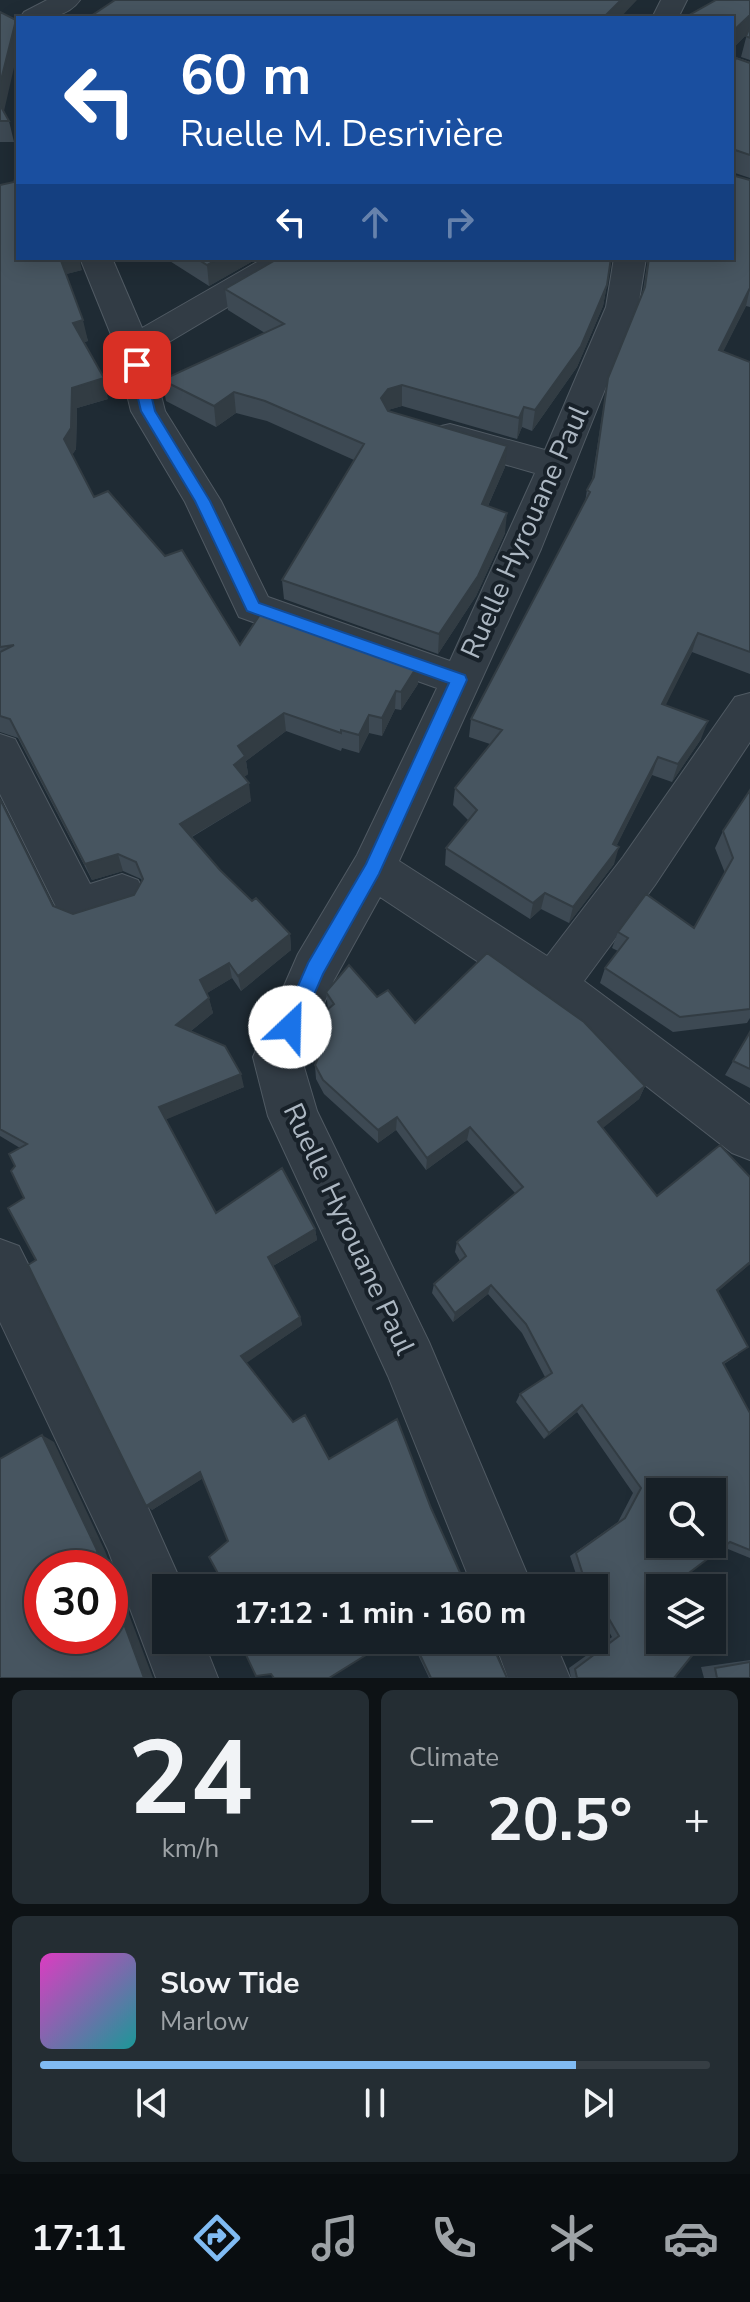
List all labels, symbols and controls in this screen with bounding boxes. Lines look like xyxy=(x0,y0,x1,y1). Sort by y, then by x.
text: 60 m xyxy=(180,37,311,114)
icon: left xyxy=(48,48,152,152)
text: Ruelle M. Desrivière xyxy=(180,110,503,159)
icon: left xyxy=(269,200,313,244)
icon: ahead xyxy=(353,200,397,244)
icon: right xyxy=(437,200,481,244)
pin xyxy=(103,331,171,399)
icon: arrive xyxy=(115,343,159,387)
street label: Ruelle Hyrouane Paul xyxy=(452,399,598,665)
position arrow xyxy=(248,985,332,1069)
street label: Ruelle Hyrouane Paul xyxy=(274,1097,424,1362)
map controls xyxy=(646,1478,726,1654)
button: search xyxy=(646,1478,726,1558)
speed limit sign: 30 xyxy=(24,1550,128,1654)
button: layers xyxy=(646,1574,726,1654)
text: 17:12 · 1 min · 160 m xyxy=(234,1593,526,1634)
text: 24 xyxy=(128,1708,253,1850)
text: Climate xyxy=(409,1740,499,1775)
text: 20.5° xyxy=(487,1779,632,1861)
text: − xyxy=(409,1790,435,1850)
text: + xyxy=(684,1790,710,1850)
text: km/h xyxy=(162,1831,219,1866)
text: Slow Tide xyxy=(160,1963,300,2004)
text: Marlow xyxy=(160,2004,249,2039)
icon: previous xyxy=(130,2081,174,2125)
icon: pause xyxy=(353,2081,397,2125)
icon: next xyxy=(576,2081,620,2125)
icon: directions xyxy=(189,2210,245,2266)
icon: music xyxy=(307,2210,363,2266)
icon: phone xyxy=(426,2210,482,2266)
icon: climate xyxy=(544,2210,600,2266)
icon: car xyxy=(663,2210,719,2266)
text: 17:11 xyxy=(31,2214,127,2263)

